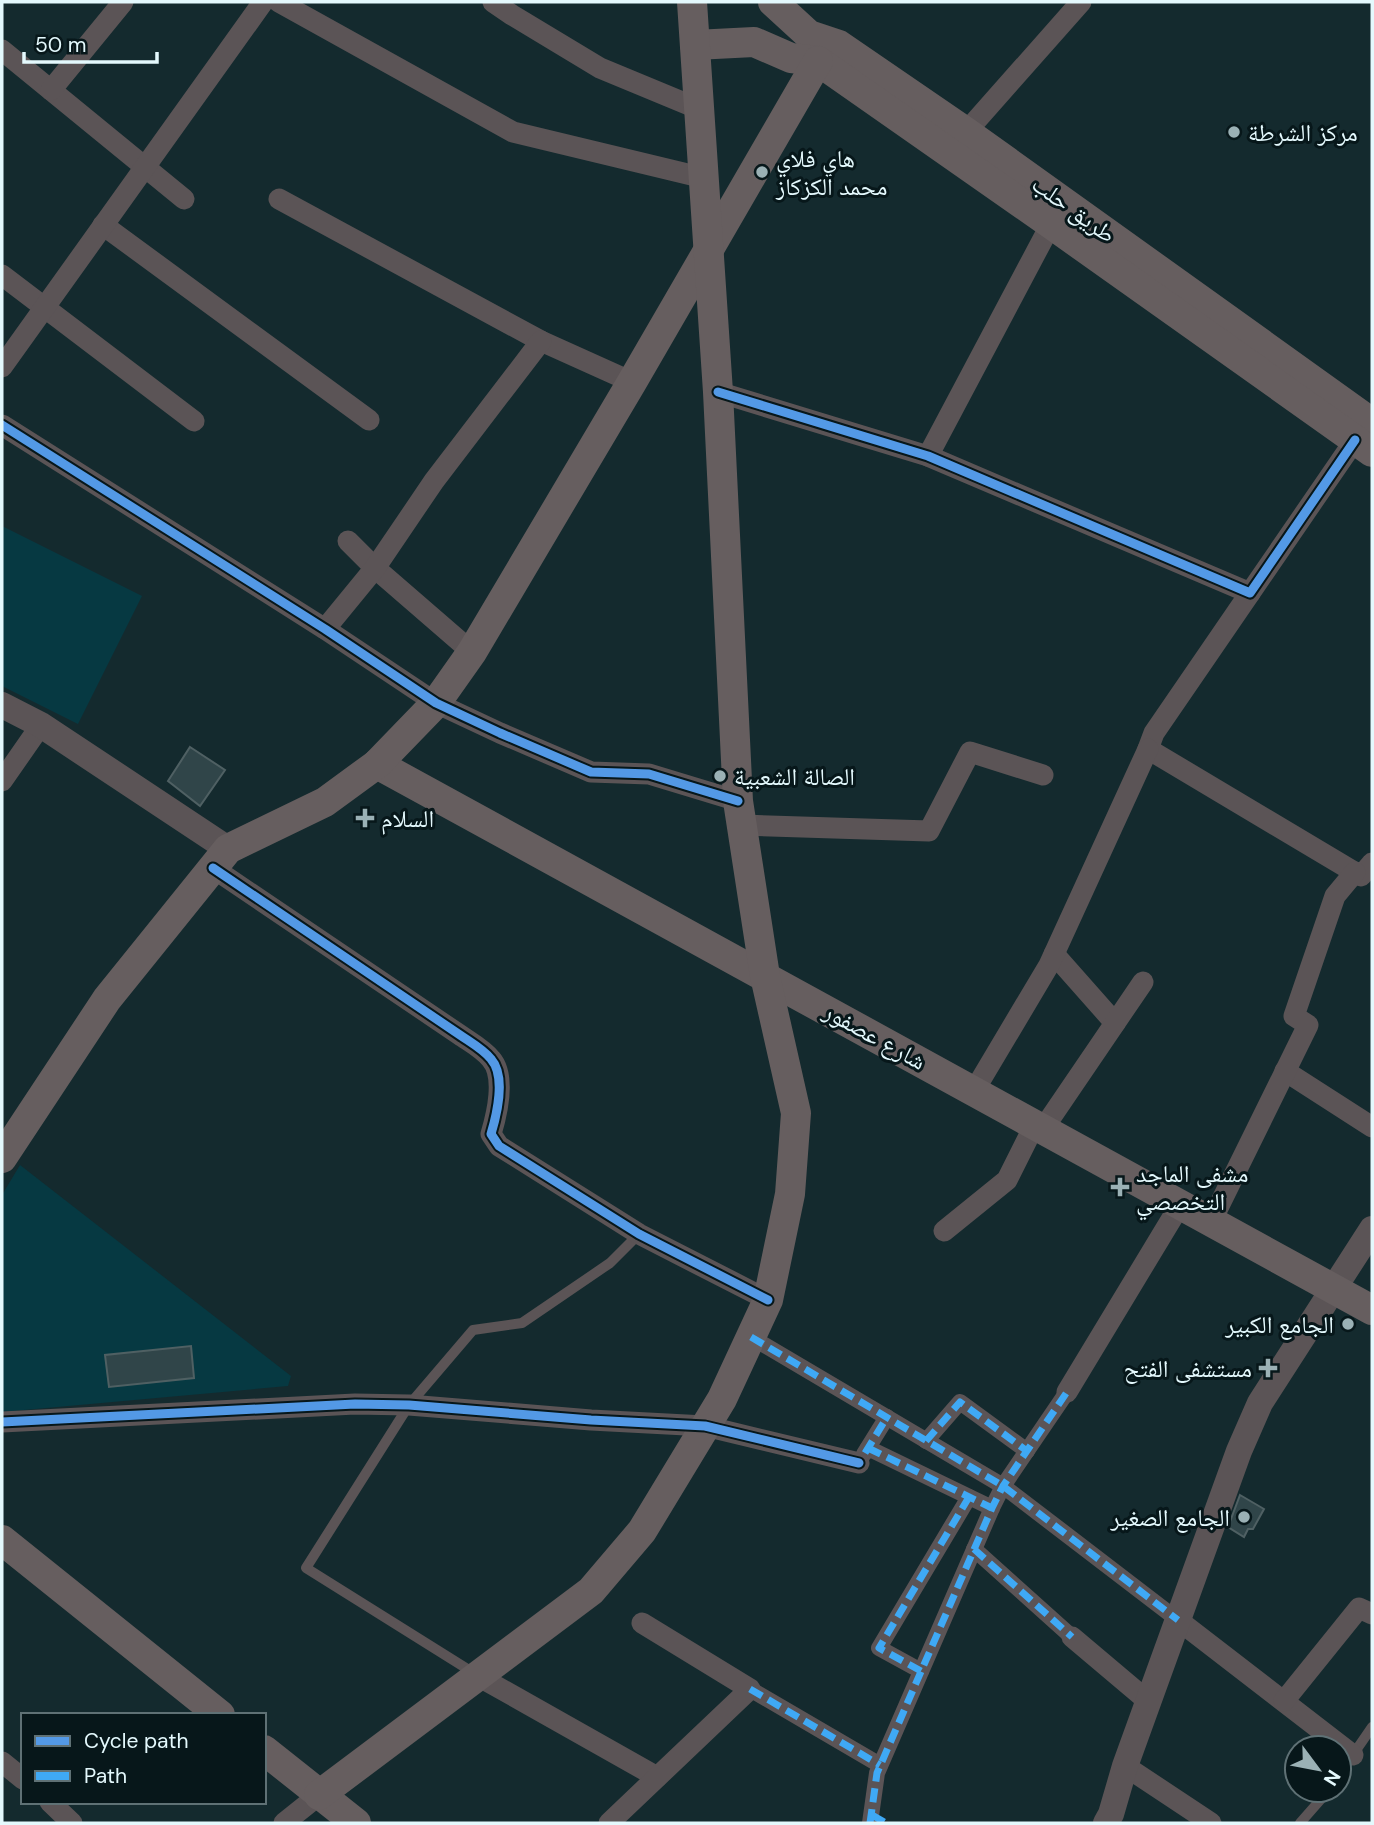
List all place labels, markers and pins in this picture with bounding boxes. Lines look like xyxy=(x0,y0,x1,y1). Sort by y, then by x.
place label: مركز الشرطة xyxy=(1248,117,1358,148)
marker: مركز الشرطة xyxy=(1226,124,1242,140)
place label: هاي فلاي محمد الكزكاز xyxy=(775,143,887,202)
marker: هاي فلاي محمد الكزكاز xyxy=(754,164,770,180)
place label: الصالة الشعبية xyxy=(734,761,855,792)
marker: الصالة الشعبية xyxy=(712,768,728,784)
place label: السلام xyxy=(381,803,434,835)
marker: السلام xyxy=(355,808,375,828)
place label: مشفى الماجد التخصصي xyxy=(1136,1158,1248,1221)
marker: مشفى الماجد التخصصي xyxy=(1110,1177,1130,1197)
place label: الجامع الكبير xyxy=(1224,1309,1334,1340)
marker: الجامع الكبير xyxy=(1340,1316,1356,1332)
place label: مستشفى الفتح xyxy=(1124,1353,1252,1384)
marker: مستشفى الفتح xyxy=(1258,1358,1278,1378)
place label: الجامع الصغير xyxy=(1110,1502,1230,1533)
marker: الجامع الصغير xyxy=(1236,1509,1252,1525)

